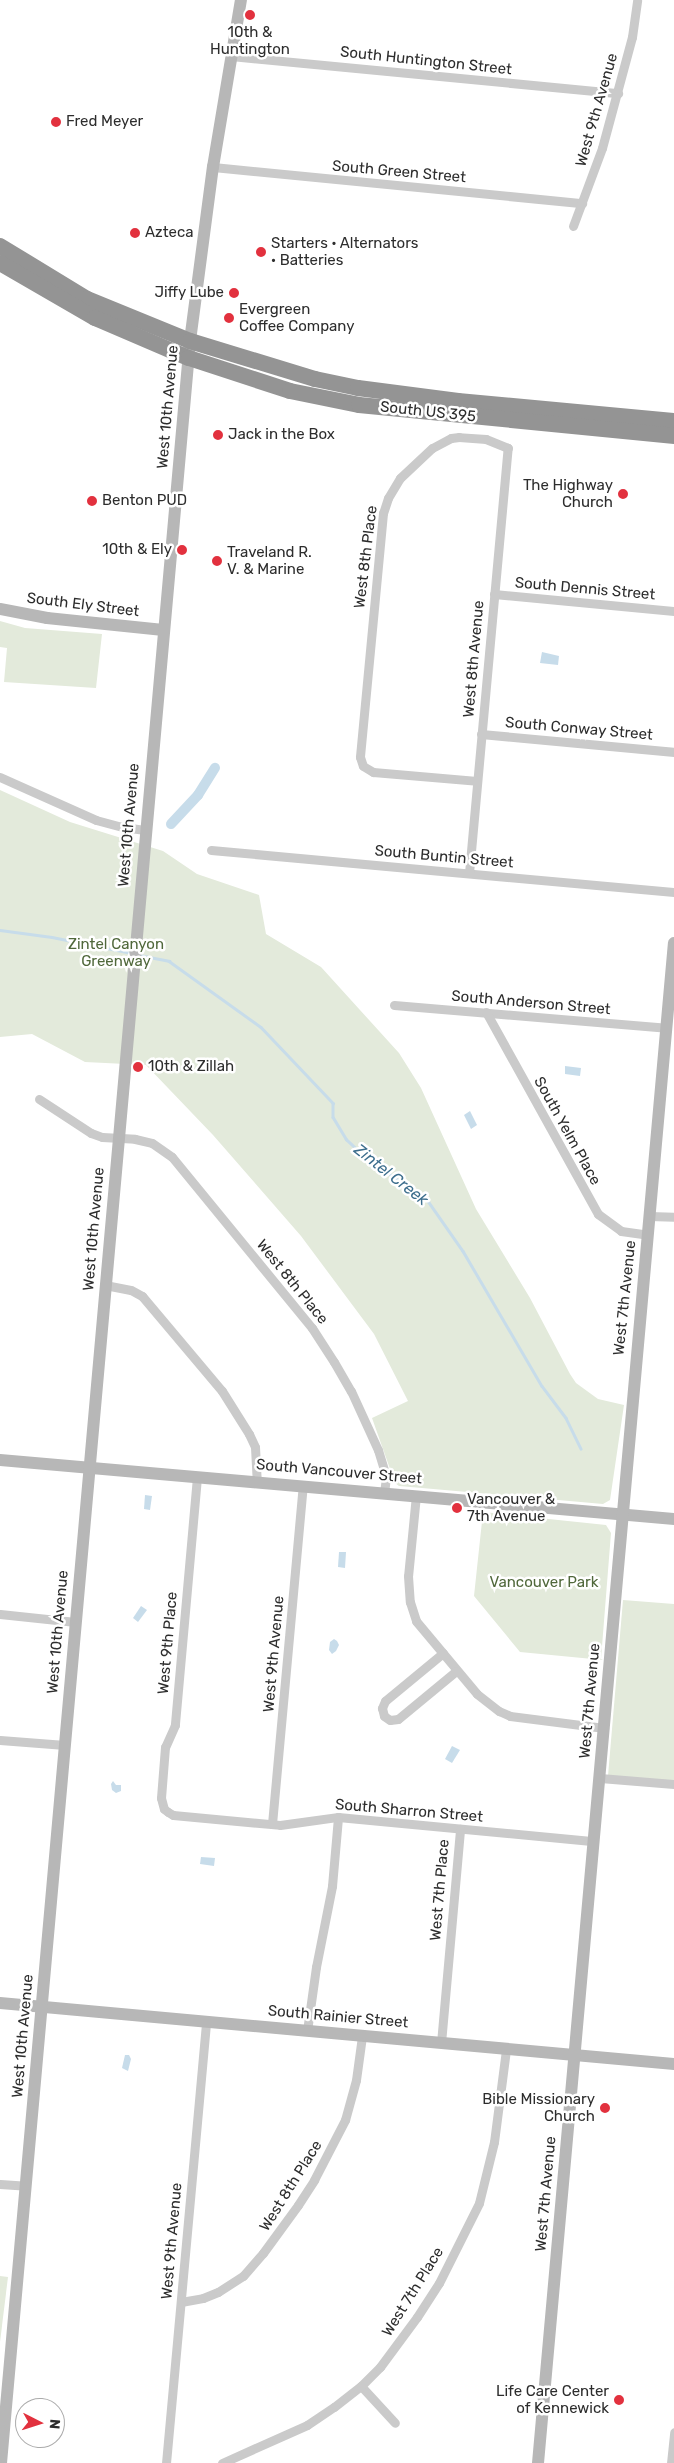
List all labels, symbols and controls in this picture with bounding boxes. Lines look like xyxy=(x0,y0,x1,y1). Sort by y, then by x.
marker: 10th & Huntington xyxy=(244,9,256,21)
place label: 10th & Huntington xyxy=(210,23,290,58)
street label: South Huntington Street xyxy=(339,43,513,79)
street label: West 9th Avenue xyxy=(572,51,622,169)
place label: Fred Meyer xyxy=(66,113,143,131)
marker: Fred Meyer xyxy=(50,116,62,128)
street label: South Green Street xyxy=(331,157,467,187)
place label: Azteca xyxy=(145,224,194,242)
marker: Azteca xyxy=(129,227,141,239)
place label: Starters · Alternators · Batteries xyxy=(271,234,419,269)
marker: Starters · Alternators · Batteries xyxy=(255,246,267,258)
place label: Jiffy Lube xyxy=(154,284,224,302)
marker: Jiffy Lube xyxy=(228,287,240,299)
place label: Evergreen Coffee Company xyxy=(239,300,354,335)
marker: Evergreen Coffee Company xyxy=(223,312,235,324)
street label: West 10th Avenue xyxy=(154,344,182,470)
street label: South US 395 xyxy=(379,398,477,426)
place label: Jack in the Box xyxy=(228,426,335,444)
marker: Jack in the Box xyxy=(212,429,224,441)
place label: The Highway Church xyxy=(523,476,613,511)
marker: The Highway Church xyxy=(617,488,629,500)
place label: Benton PUD xyxy=(102,492,187,510)
marker: Benton PUD xyxy=(86,495,98,507)
street label: West 8th Place xyxy=(351,504,381,610)
place label: 10th & Ely xyxy=(102,541,172,559)
place label: Traveland R. V. & Marine xyxy=(227,543,312,578)
marker: 10th & Ely xyxy=(176,544,188,556)
marker: Traveland R. V. & Marine xyxy=(211,555,223,567)
street label: South Dennis Street xyxy=(514,574,656,604)
street label: South Ely Street xyxy=(25,589,141,621)
street label: West 8th Avenue xyxy=(460,599,488,719)
street label: South Conway Street xyxy=(504,714,654,744)
street label: West 10th Avenue xyxy=(115,762,143,888)
street label: South Buntin Street xyxy=(374,842,514,872)
park label: Zintel Canyon Greenway xyxy=(68,935,164,970)
street label: South Anderson Street xyxy=(450,987,612,1019)
place label: 10th & Zillah xyxy=(148,1058,234,1076)
marker: 10th & Zillah xyxy=(132,1061,144,1073)
street label: South Yelm Place xyxy=(530,1074,604,1188)
water label: Zintel Creek xyxy=(350,1140,432,1210)
street label: West 10th Avenue xyxy=(80,1166,108,1292)
street label: West 8th Place xyxy=(252,1236,332,1328)
street label: West 7th Avenue xyxy=(610,1239,640,1357)
street label: South Vancouver Street xyxy=(255,1456,423,1488)
place label: Vancouver & 7th Avenue xyxy=(467,1490,555,1525)
marker: Vancouver & 7th Avenue xyxy=(451,1502,463,1514)
street label: West 10th Avenue xyxy=(44,1569,72,1695)
park label: Vancouver Park xyxy=(489,1574,599,1592)
street label: West 9th Place xyxy=(155,1591,181,1695)
street label: West 9th Avenue xyxy=(260,1595,288,1713)
street label: West 7th Avenue xyxy=(576,1642,604,1760)
street label: South Sharron Street xyxy=(334,1796,484,1826)
street label: West 7th Place xyxy=(427,1838,453,1942)
street label: West 10th Avenue xyxy=(9,1973,37,2099)
street label: South Rainier Street xyxy=(267,2002,409,2032)
place label: Bible Missionary Church xyxy=(482,2090,595,2125)
marker: Bible Missionary Church xyxy=(599,2102,611,2114)
street label: West 7th Avenue xyxy=(532,2135,560,2253)
street label: West 8th Place xyxy=(256,2137,326,2235)
street label: West 9th Avenue xyxy=(158,2182,186,2300)
street label: West 7th Place xyxy=(378,2244,448,2340)
place label: Life Care Center of Kennewick xyxy=(496,2382,609,2417)
marker: Life Care Center of Kennewick xyxy=(613,2394,625,2406)
north arrow xyxy=(15,2398,65,2448)
text: N xyxy=(46,2418,63,2430)

